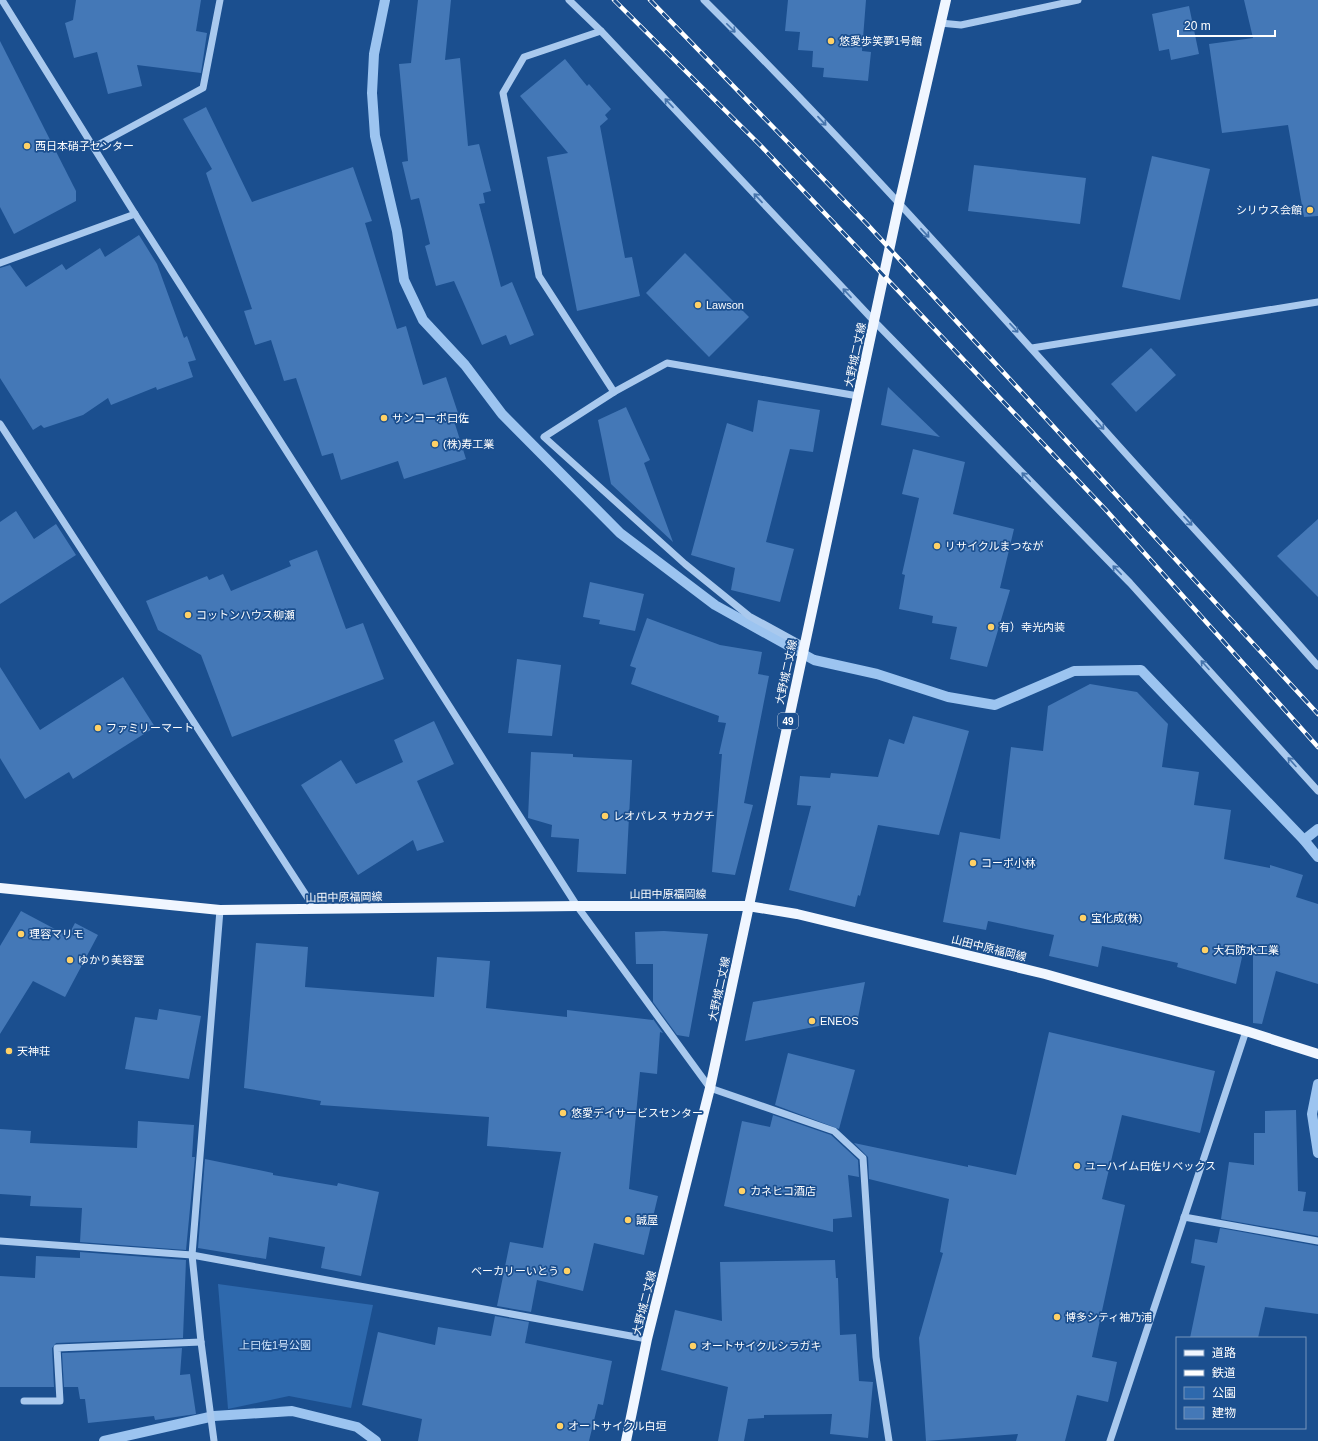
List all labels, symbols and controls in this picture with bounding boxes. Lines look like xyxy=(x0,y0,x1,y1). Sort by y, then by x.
scale bar xyxy=(1178,12,1275,38)
text: 20 m xyxy=(1184,19,1211,33)
one-way arrow xyxy=(726,22,736,32)
place label: 悠愛歩笑夢1号館 xyxy=(839,35,922,47)
marker: 悠愛歩笑夢1号館 xyxy=(826,36,836,46)
one-way arrow xyxy=(665,99,674,109)
one-way arrow xyxy=(817,116,827,126)
place label: 西日本硝子センター xyxy=(35,140,134,152)
marker: 西日本硝子センター xyxy=(22,141,32,151)
one-way arrow xyxy=(753,193,763,203)
place label: シリウス会館 xyxy=(1236,204,1302,216)
marker: シリウス会館 xyxy=(1305,205,1315,215)
one-way arrow xyxy=(920,227,929,237)
one-way arrow xyxy=(843,288,852,298)
place label: Lawson xyxy=(706,299,744,311)
marker: Lawson xyxy=(693,300,703,310)
street label: 大野城二丈線 xyxy=(842,321,868,389)
one-way arrow xyxy=(1009,323,1018,333)
place label: サンコーポ曰佐 xyxy=(392,412,469,424)
marker: サンコーポ曰佐 xyxy=(379,413,389,423)
one-way arrow xyxy=(1095,420,1105,430)
place label: (株)寿工業 xyxy=(443,438,494,450)
marker: (株)寿工業 xyxy=(430,439,440,449)
one-way arrow xyxy=(1021,472,1031,482)
one-way arrow xyxy=(1183,516,1193,526)
place label: リサイクルまつなが xyxy=(945,540,1043,552)
marker: リサイクルまつなが xyxy=(932,541,942,551)
one-way arrow xyxy=(1112,565,1122,575)
place label: コットンハウス柳瀬 xyxy=(196,609,295,621)
marker: コットンハウス柳瀬 xyxy=(183,610,193,620)
place label: 有）幸光内装 xyxy=(999,621,1065,633)
marker: 有）幸光内装 xyxy=(986,622,996,632)
street label: 大野城二丈線 xyxy=(773,638,799,706)
one-way arrow xyxy=(1200,660,1209,671)
road number: 49 xyxy=(778,713,798,729)
place label: ファミリーマート xyxy=(106,722,194,734)
marker: ファミリーマート xyxy=(93,723,103,733)
one-way arrow xyxy=(1287,757,1297,767)
place label: レオパレス サカグチ xyxy=(613,810,715,822)
marker: レオパレス サカグチ xyxy=(600,811,610,821)
place label: コーポ小林 xyxy=(981,857,1036,869)
marker: コーポ小林 xyxy=(968,858,978,868)
street label: 山田中原福岡線 xyxy=(630,888,707,900)
street label: 山田中原福岡線 xyxy=(305,890,383,904)
place label: 宝化成(株) xyxy=(1091,912,1142,924)
marker: 宝化成(株) xyxy=(1078,913,1088,923)
place label: 理容マリモ xyxy=(29,928,84,940)
marker: 理容マリモ xyxy=(16,929,26,939)
street label: 山田中原福岡線 xyxy=(950,933,1028,963)
place label: 大石防水工業 xyxy=(1213,944,1279,956)
marker: 大石防水工業 xyxy=(1200,945,1210,955)
place label: ゆかり美容室 xyxy=(78,954,144,966)
marker: ゆかり美容室 xyxy=(65,955,75,965)
street label: 大野城二丈線 xyxy=(706,955,732,1023)
place label: ENEOS xyxy=(820,1015,859,1027)
marker: ENEOS xyxy=(807,1016,817,1026)
place label: 天神荘 xyxy=(17,1045,50,1057)
marker: 天神荘 xyxy=(4,1046,14,1056)
place label: 悠愛デイサービスセンター xyxy=(571,1107,703,1119)
marker: 悠愛デイサービスセンター xyxy=(558,1108,568,1118)
place label: ユーハイム曰佐リベックス xyxy=(1085,1160,1216,1172)
marker: ユーハイム曰佐リベックス xyxy=(1072,1161,1082,1171)
place label: カネヒコ酒店 xyxy=(750,1185,816,1197)
marker: カネヒコ酒店 xyxy=(737,1186,747,1196)
place label: 誠屋 xyxy=(636,1214,658,1226)
marker: 誠屋 xyxy=(623,1215,633,1225)
place label: ベーカリーいとう xyxy=(471,1265,559,1277)
marker: ベーカリーいとう xyxy=(562,1266,572,1276)
street label: 大野城二丈線 xyxy=(630,1270,658,1336)
place label: 博多シティ袖乃浦 xyxy=(1065,1311,1152,1323)
marker: 博多シティ袖乃浦 xyxy=(1052,1312,1062,1322)
legend xyxy=(1176,1337,1306,1429)
park label: 上曰佐1号公園 xyxy=(239,1339,311,1351)
place label: オートサイクルシラガキ xyxy=(701,1340,821,1352)
marker: オートサイクルシラガキ xyxy=(688,1341,698,1351)
text: 道路 xyxy=(1212,1346,1236,1360)
text: 鉄道 xyxy=(1212,1366,1236,1380)
text: 公園 xyxy=(1212,1386,1236,1400)
text: 建物 xyxy=(1212,1406,1236,1420)
place label: オートサイクル白垣 xyxy=(568,1420,666,1432)
marker: オートサイクル白垣 xyxy=(555,1421,565,1431)

